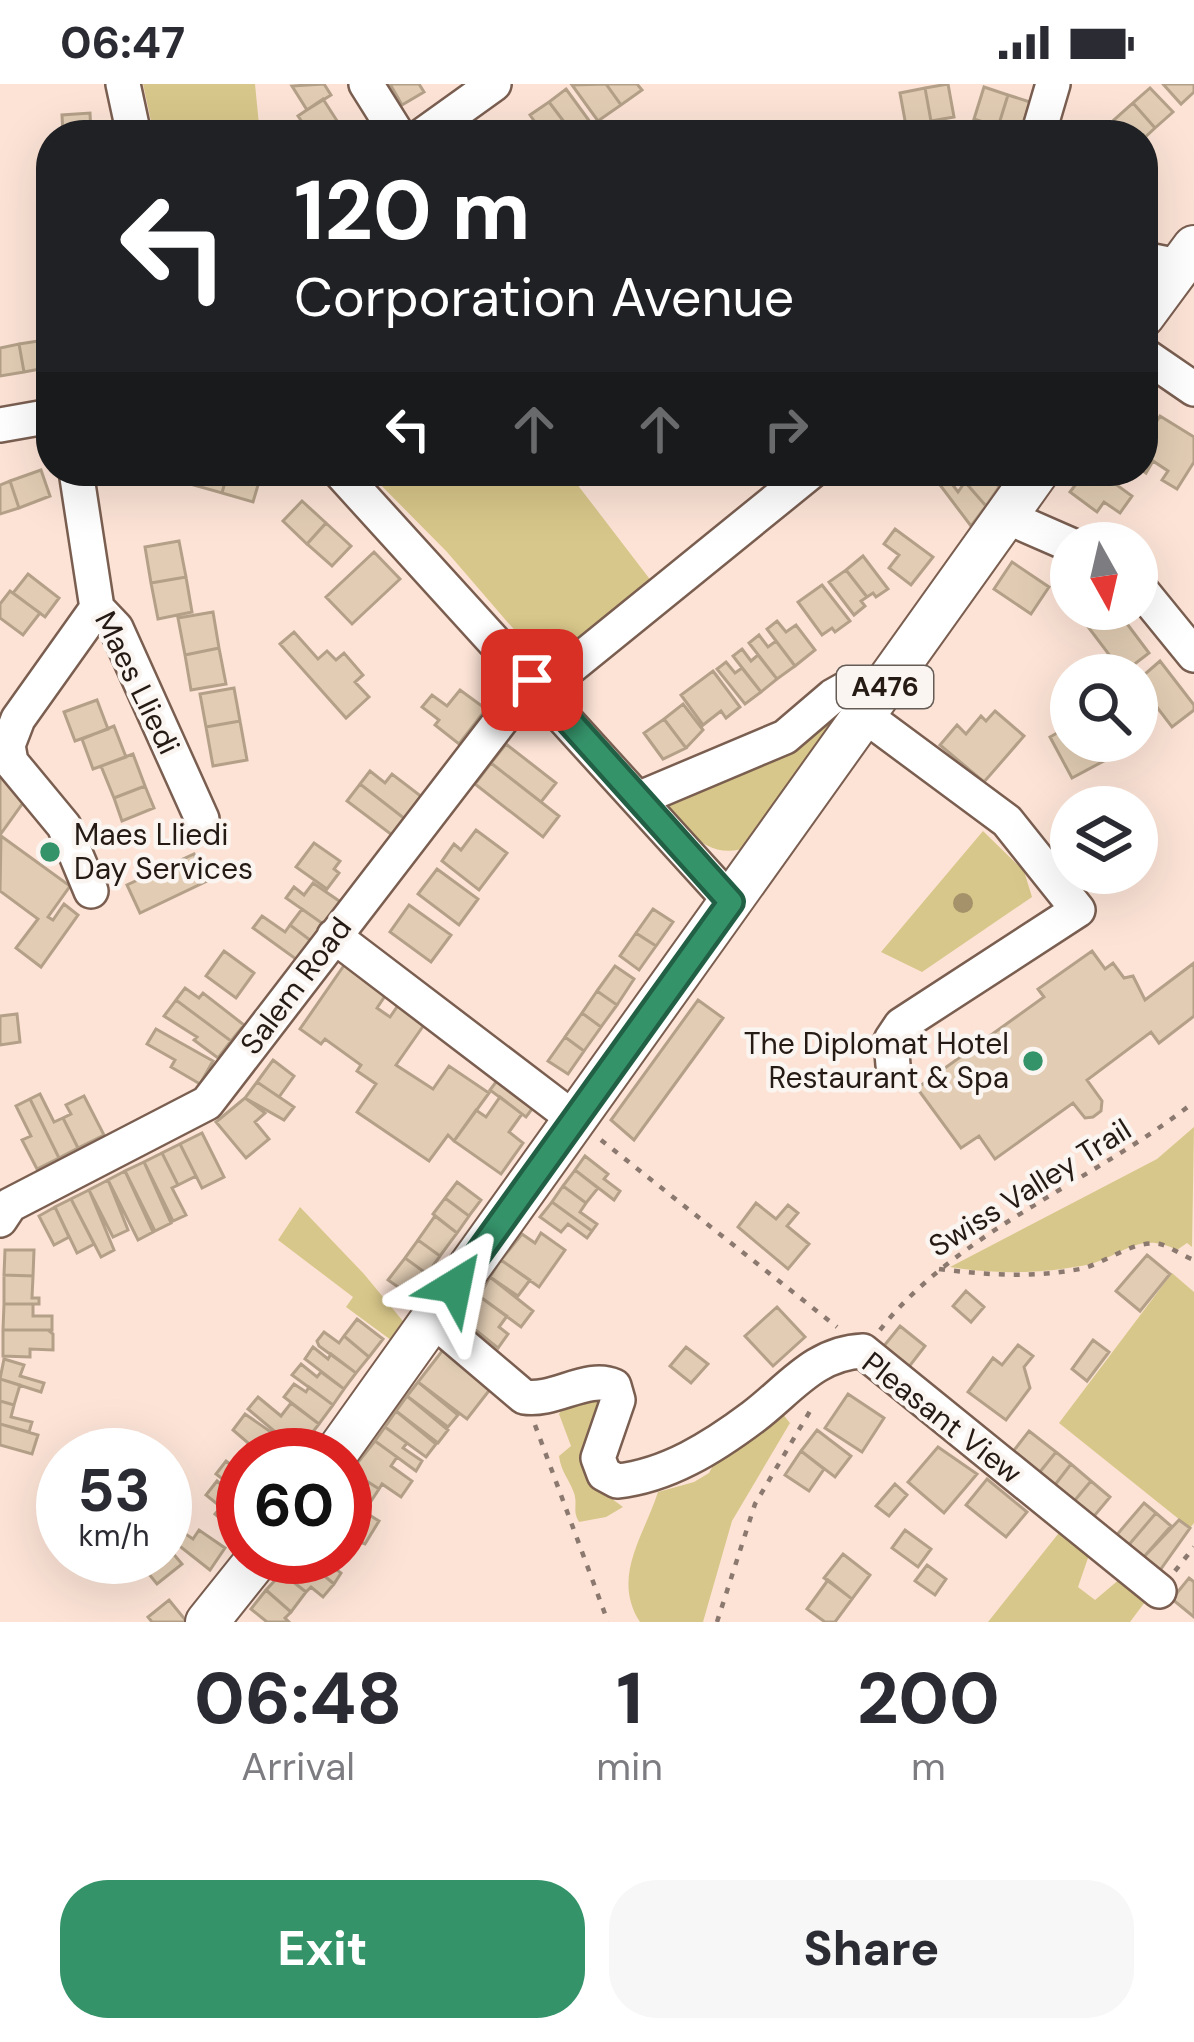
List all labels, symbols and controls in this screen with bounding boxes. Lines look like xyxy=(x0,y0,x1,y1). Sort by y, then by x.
text: 06:47 xyxy=(60,13,185,72)
text: 120 m xyxy=(294,156,531,265)
icon: left xyxy=(96,168,252,324)
text: Corporation Avenue xyxy=(294,262,794,333)
icon: left xyxy=(375,396,441,462)
icon: ahead xyxy=(501,396,567,462)
icon: ahead xyxy=(627,396,693,462)
icon: right xyxy=(753,396,819,462)
north arrow xyxy=(1050,522,1158,630)
map controls xyxy=(1050,522,1158,894)
street label: Maes Lliedi xyxy=(86,605,189,761)
pin xyxy=(481,629,583,731)
icon: arrive xyxy=(499,647,565,713)
button: search xyxy=(1050,654,1158,762)
road number: A476 xyxy=(837,666,933,708)
button: layers xyxy=(1050,786,1158,894)
place label: Maes Lliedi Day Services xyxy=(74,815,253,888)
marker: Maes Lliedi Day Services xyxy=(37,839,63,865)
street label: Salem Road xyxy=(231,909,360,1062)
place label: The Diplomat Hotel Restaurant & Spa xyxy=(744,1024,1009,1097)
marker: The Diplomat Hotel Restaurant & Spa xyxy=(1020,1048,1046,1074)
street label: Swiss Valley Trail xyxy=(921,1110,1138,1265)
position arrow xyxy=(392,1223,518,1349)
street label: Pleasant View xyxy=(854,1343,1030,1492)
speed limit sign: 60 xyxy=(216,1428,372,1584)
text: 53 xyxy=(77,1451,151,1530)
text: km/h xyxy=(79,1516,149,1555)
text: 06:48 xyxy=(194,1652,402,1745)
text: 1 xyxy=(616,1652,643,1745)
text: 200 xyxy=(857,1652,1000,1745)
text: Arrival xyxy=(241,1741,355,1792)
text: min xyxy=(596,1741,663,1792)
text: m xyxy=(911,1741,946,1792)
button: Exit xyxy=(60,1880,585,2018)
button: Share xyxy=(609,1880,1134,2018)

